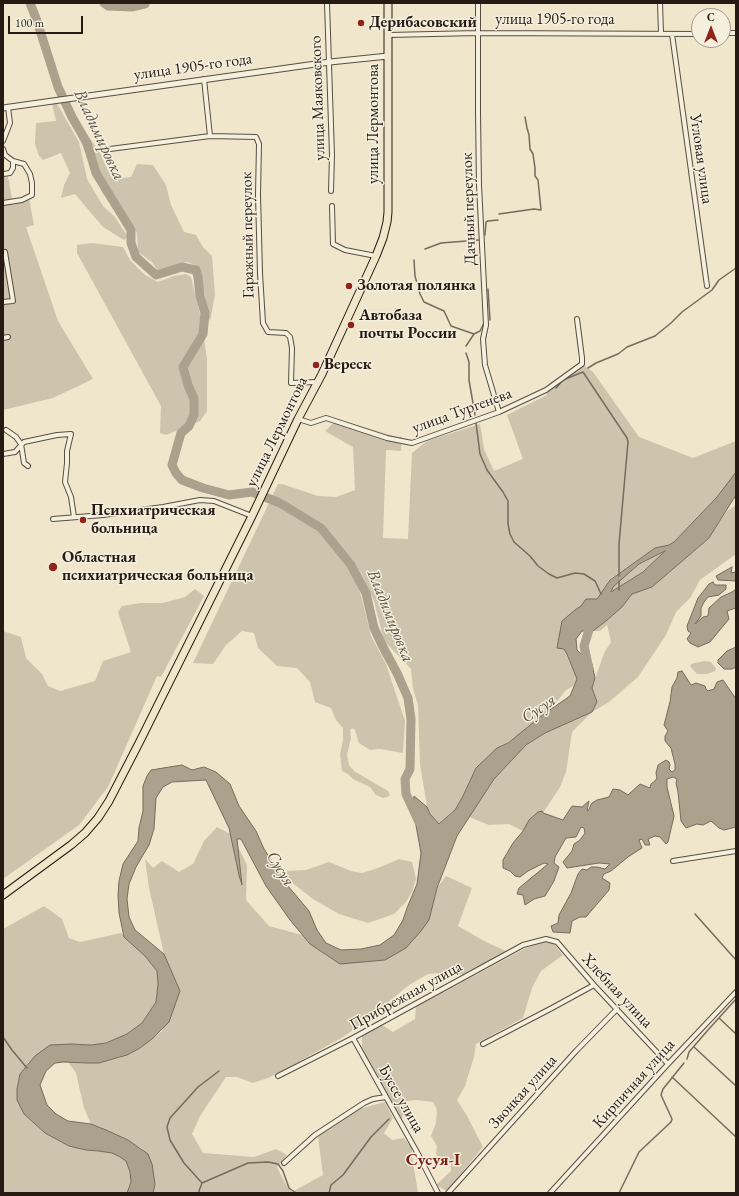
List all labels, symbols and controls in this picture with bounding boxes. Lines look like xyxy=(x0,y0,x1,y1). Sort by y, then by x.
scale bar xyxy=(10,8,85,34)
north arrow xyxy=(691,8,731,48)
street label: улица 1905-го года xyxy=(495,10,615,30)
text: С xyxy=(707,10,715,24)
place label: Дерибасовский xyxy=(369,13,477,33)
text: 100 m xyxy=(15,15,44,31)
marker: Дерибасовский xyxy=(356,18,366,28)
street label: улица Маяковского xyxy=(306,35,330,161)
street label: улица 1905-го года xyxy=(133,49,253,85)
street label: улица Лермонтова xyxy=(364,64,384,184)
water label: Владимировка xyxy=(69,86,129,184)
street label: Угловая улица xyxy=(685,113,717,205)
street label: Дачный переулок xyxy=(457,152,481,266)
street label: Гаражный переулок xyxy=(237,171,259,299)
place label: Золотая полянка xyxy=(357,276,476,296)
marker: Золотая полянка xyxy=(344,281,354,291)
place label: Автобаза почты России xyxy=(359,306,457,344)
marker: Автобаза почты России xyxy=(346,320,356,330)
place label: Вереск xyxy=(324,355,372,375)
marker: Вереск xyxy=(311,360,321,370)
street label: улица Лермонтова xyxy=(242,374,312,490)
street label: улица Тургенева xyxy=(410,384,514,438)
place label: Психиатрическая больница xyxy=(91,501,216,539)
marker: Психиатрическая больница xyxy=(78,515,88,525)
place label: Областная психиатрическая больница xyxy=(62,548,253,586)
marker: Областная психиатрическая больница xyxy=(47,561,59,573)
water label: Владимировка xyxy=(362,567,418,665)
water label: Сусуя xyxy=(518,690,560,728)
water label: Сусуя xyxy=(261,848,299,890)
street label: Хлебная улица xyxy=(577,950,657,1032)
street label: Прибрежная улица xyxy=(346,957,466,1035)
street label: Кирпичная улица xyxy=(589,1035,679,1133)
street label: Звонкая улица xyxy=(485,1051,561,1133)
street label: Буссе улица xyxy=(374,1062,428,1136)
district label: Сусуя-I xyxy=(406,1150,460,1170)

